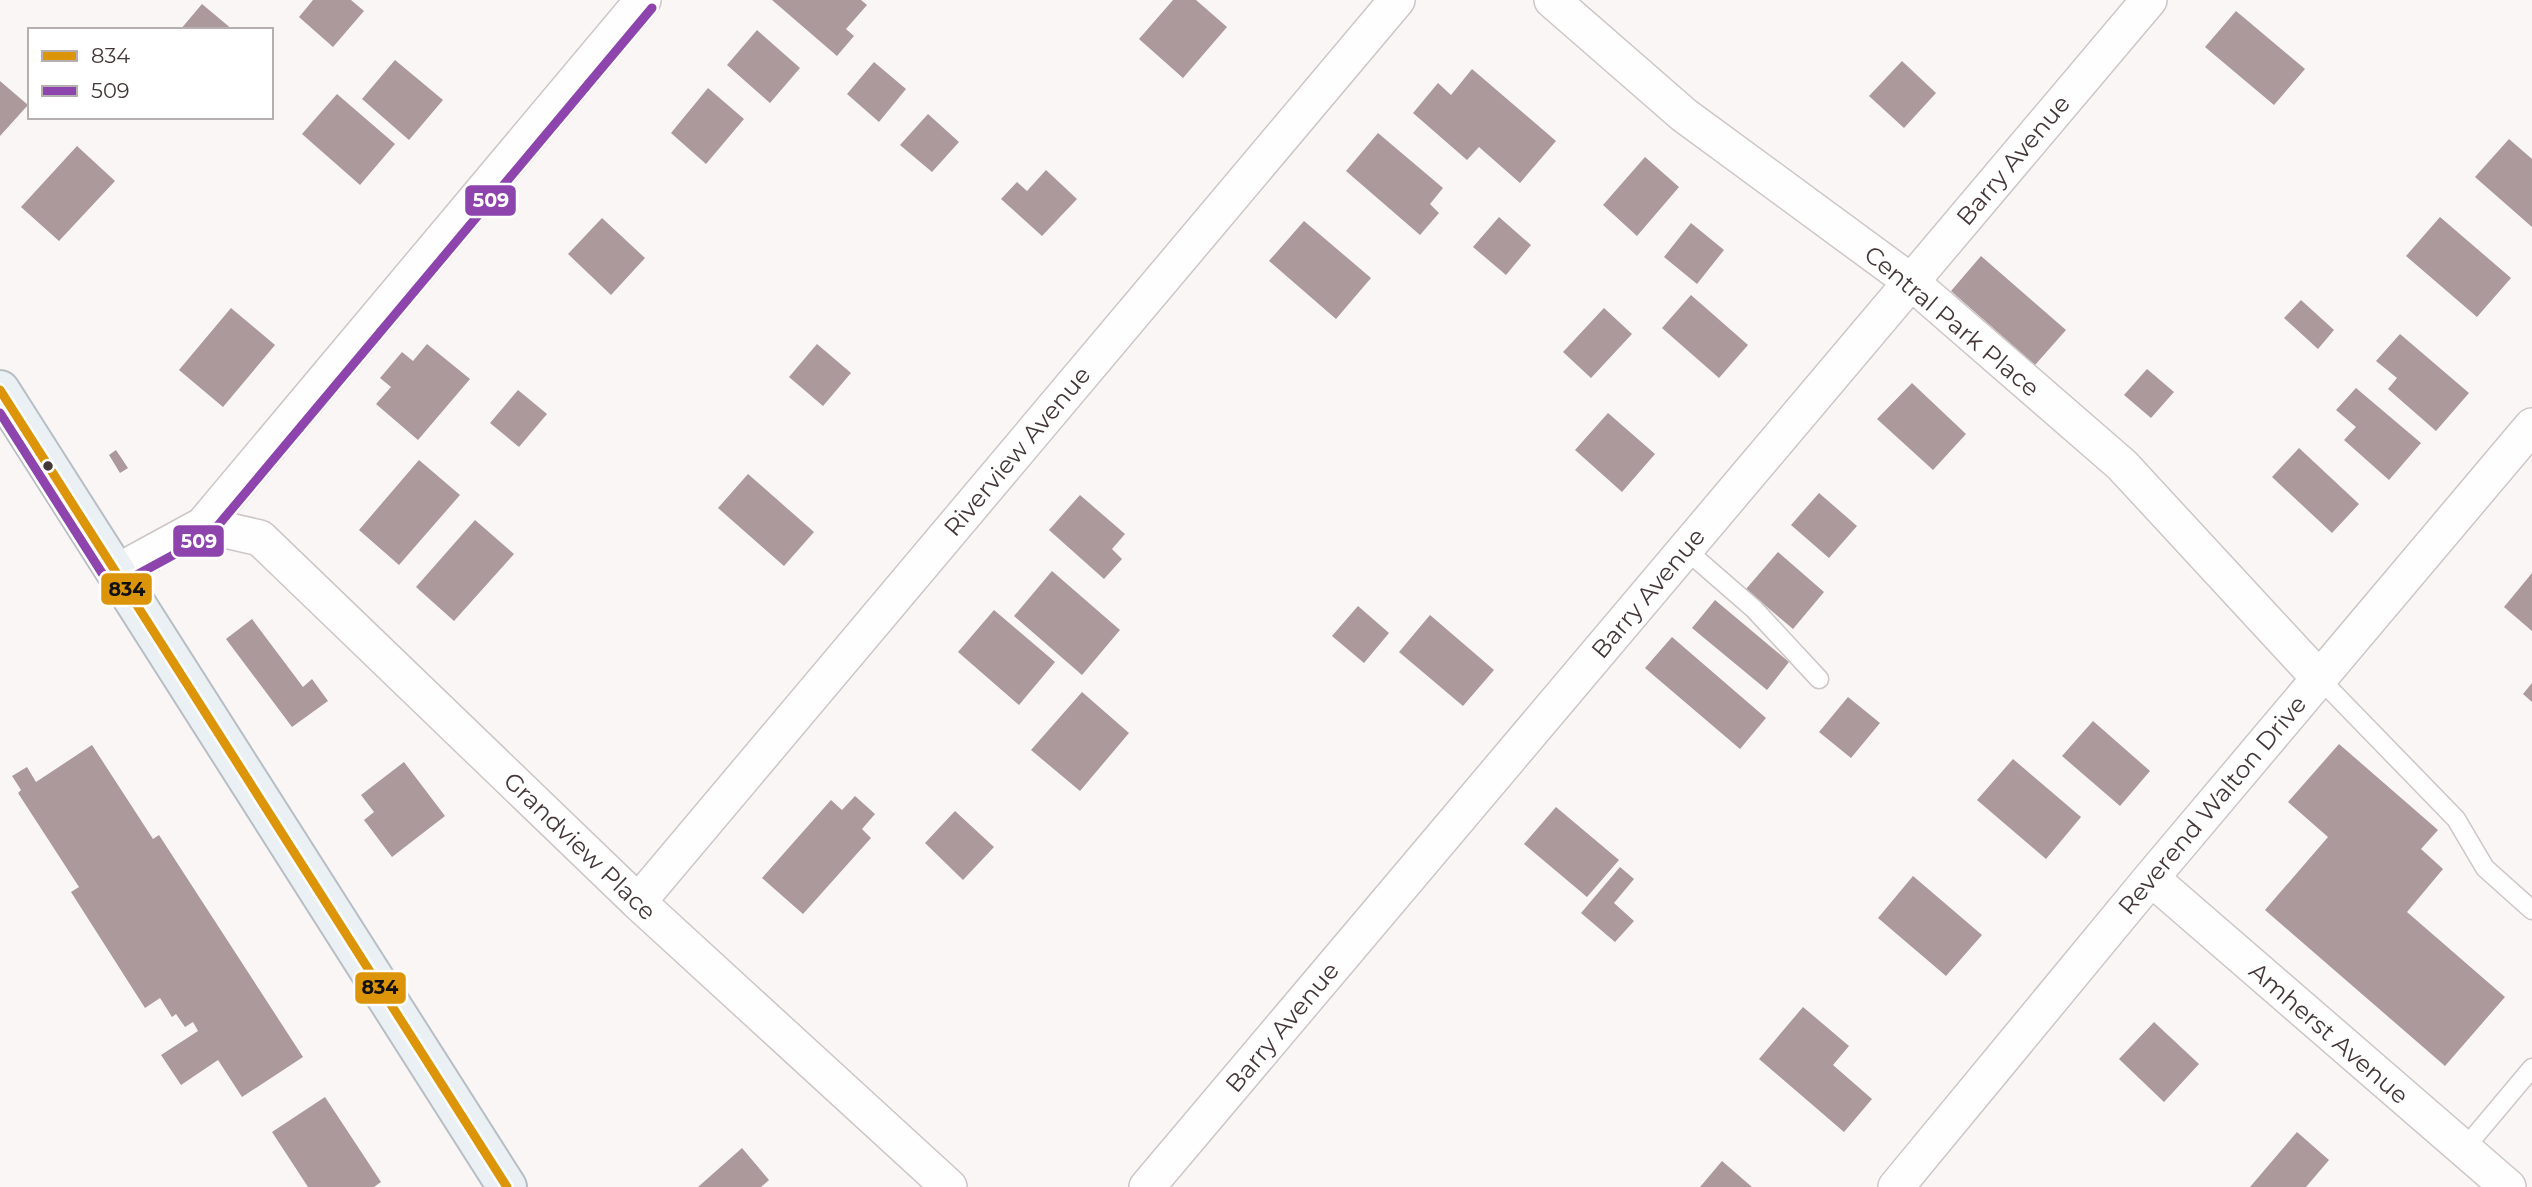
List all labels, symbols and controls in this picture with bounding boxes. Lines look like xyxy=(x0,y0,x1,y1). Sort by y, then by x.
legend xyxy=(28,28,273,119)
text: 834 xyxy=(91,43,130,68)
text: 509 xyxy=(91,78,130,103)
street label: Barry Avenue xyxy=(1950,89,2076,231)
line badge: 509 xyxy=(464,184,517,217)
text: 509 xyxy=(473,189,509,212)
street label: Central Park Place xyxy=(1859,239,2045,403)
street label: Riverview Avenue xyxy=(938,360,1096,542)
unlabelled marker xyxy=(41,459,55,473)
street label: Barry Avenue xyxy=(1585,522,1711,664)
line badge: 509 xyxy=(172,524,225,558)
text: 509 xyxy=(181,530,217,553)
line badge: 834 xyxy=(100,572,153,606)
text: 834 xyxy=(109,578,145,601)
street label: Reverend Walton Drive xyxy=(2112,690,2312,920)
street label: Grandview Place xyxy=(498,766,662,926)
street label: Barry Avenue xyxy=(1219,956,1345,1098)
street label: Amherst Avenue xyxy=(2244,956,2414,1110)
line badge: 834 xyxy=(354,971,407,1005)
text: 834 xyxy=(362,976,398,999)

